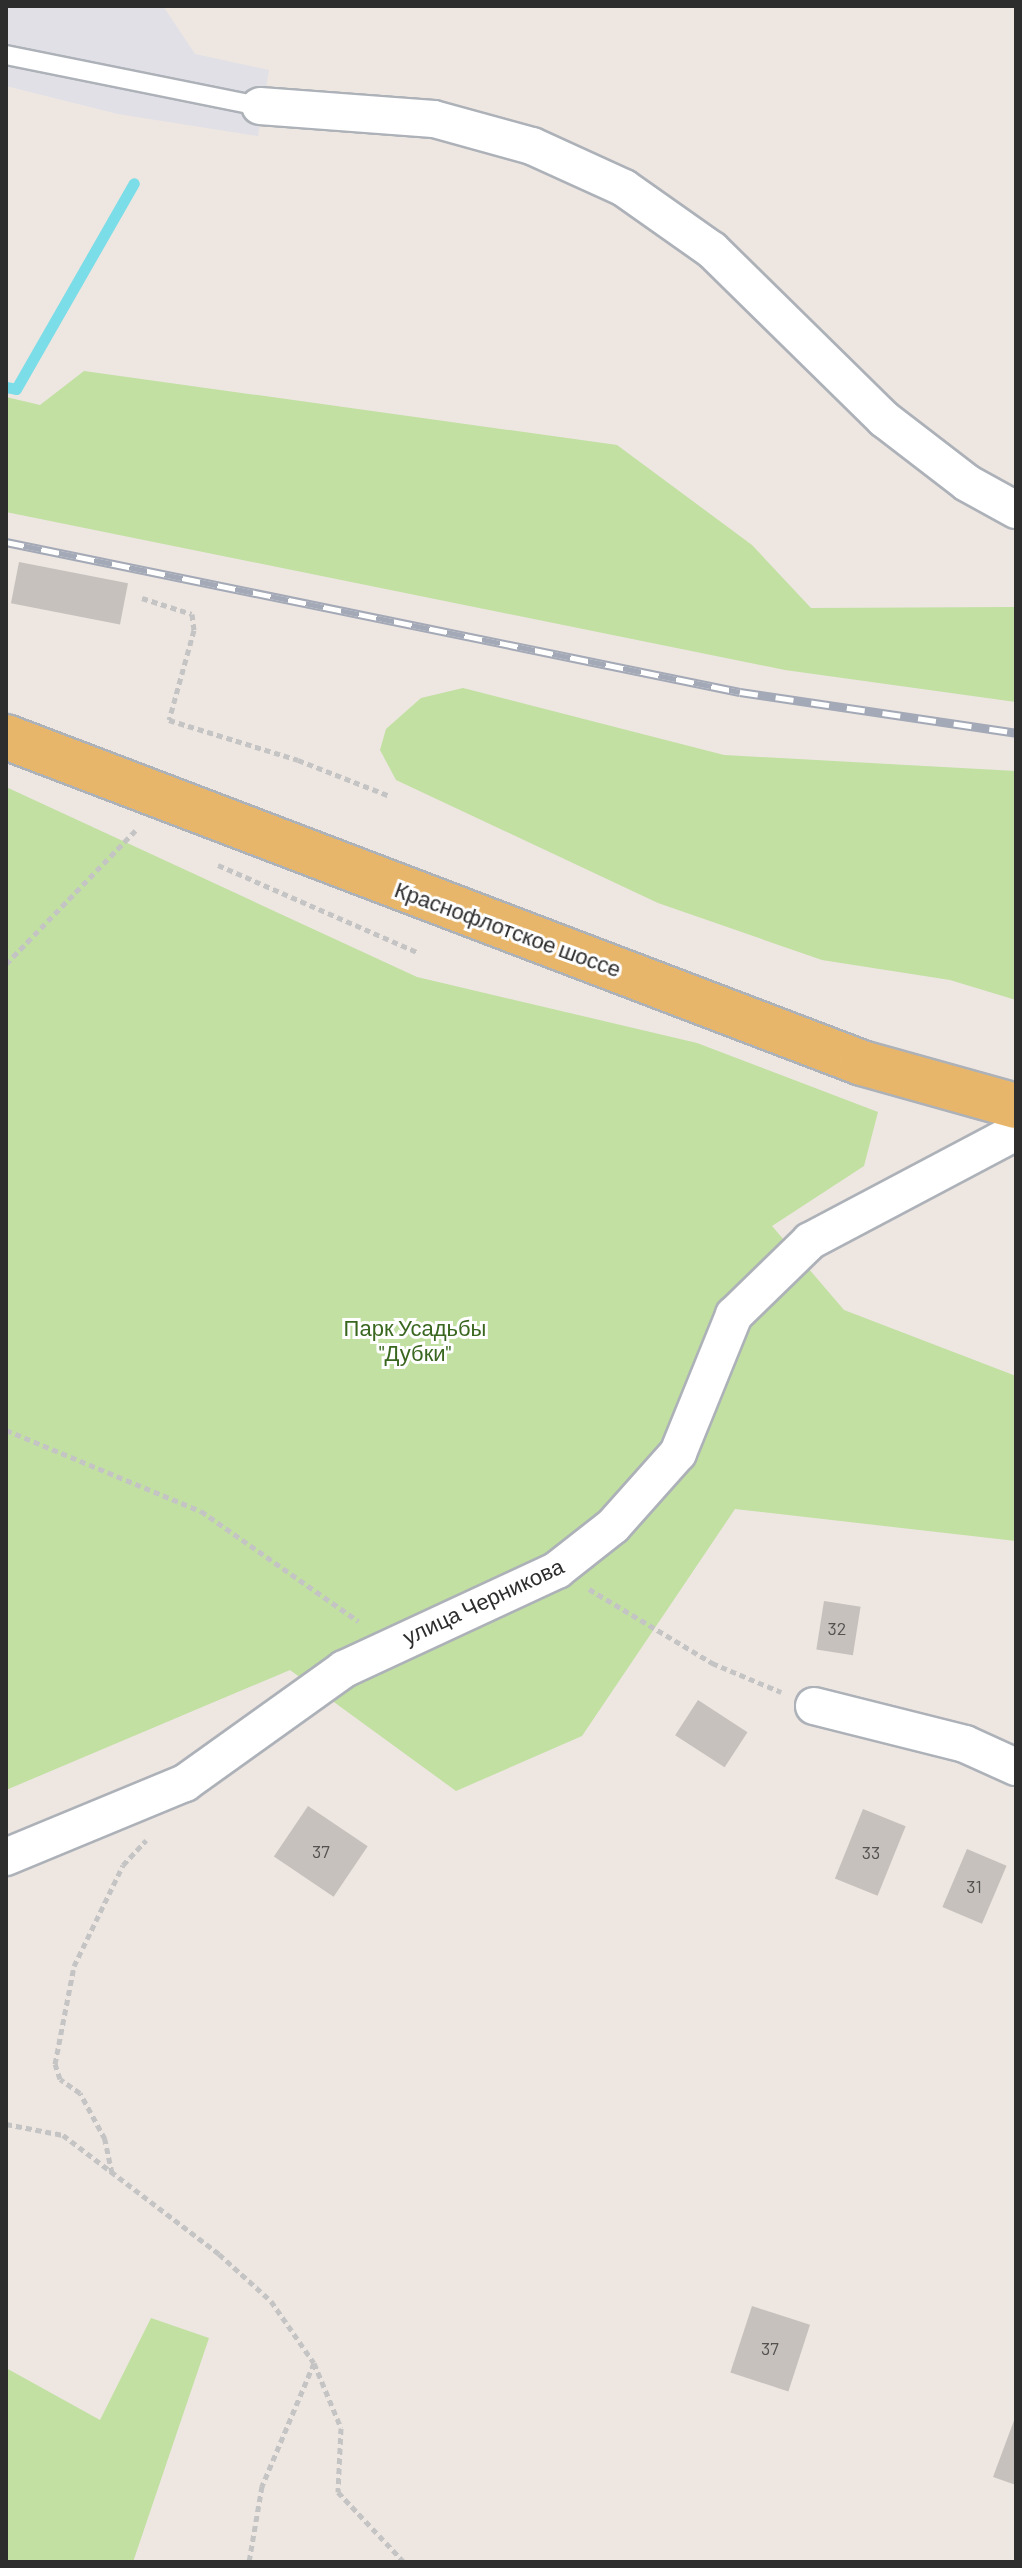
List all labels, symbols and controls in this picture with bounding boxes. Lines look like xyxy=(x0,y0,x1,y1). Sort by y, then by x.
street label: Краснофлотское шоссе xyxy=(391,876,625,982)
park label: Парк Усадьбы "Дубки" xyxy=(344,1314,486,1366)
street label: улица Черникова xyxy=(398,1552,568,1650)
house number: 32 xyxy=(828,1617,846,1639)
house number: 37 xyxy=(312,1840,330,1862)
house number: 33 xyxy=(862,1841,880,1863)
house number: 31 xyxy=(966,1875,982,1897)
house number: 37 xyxy=(761,2337,779,2359)

